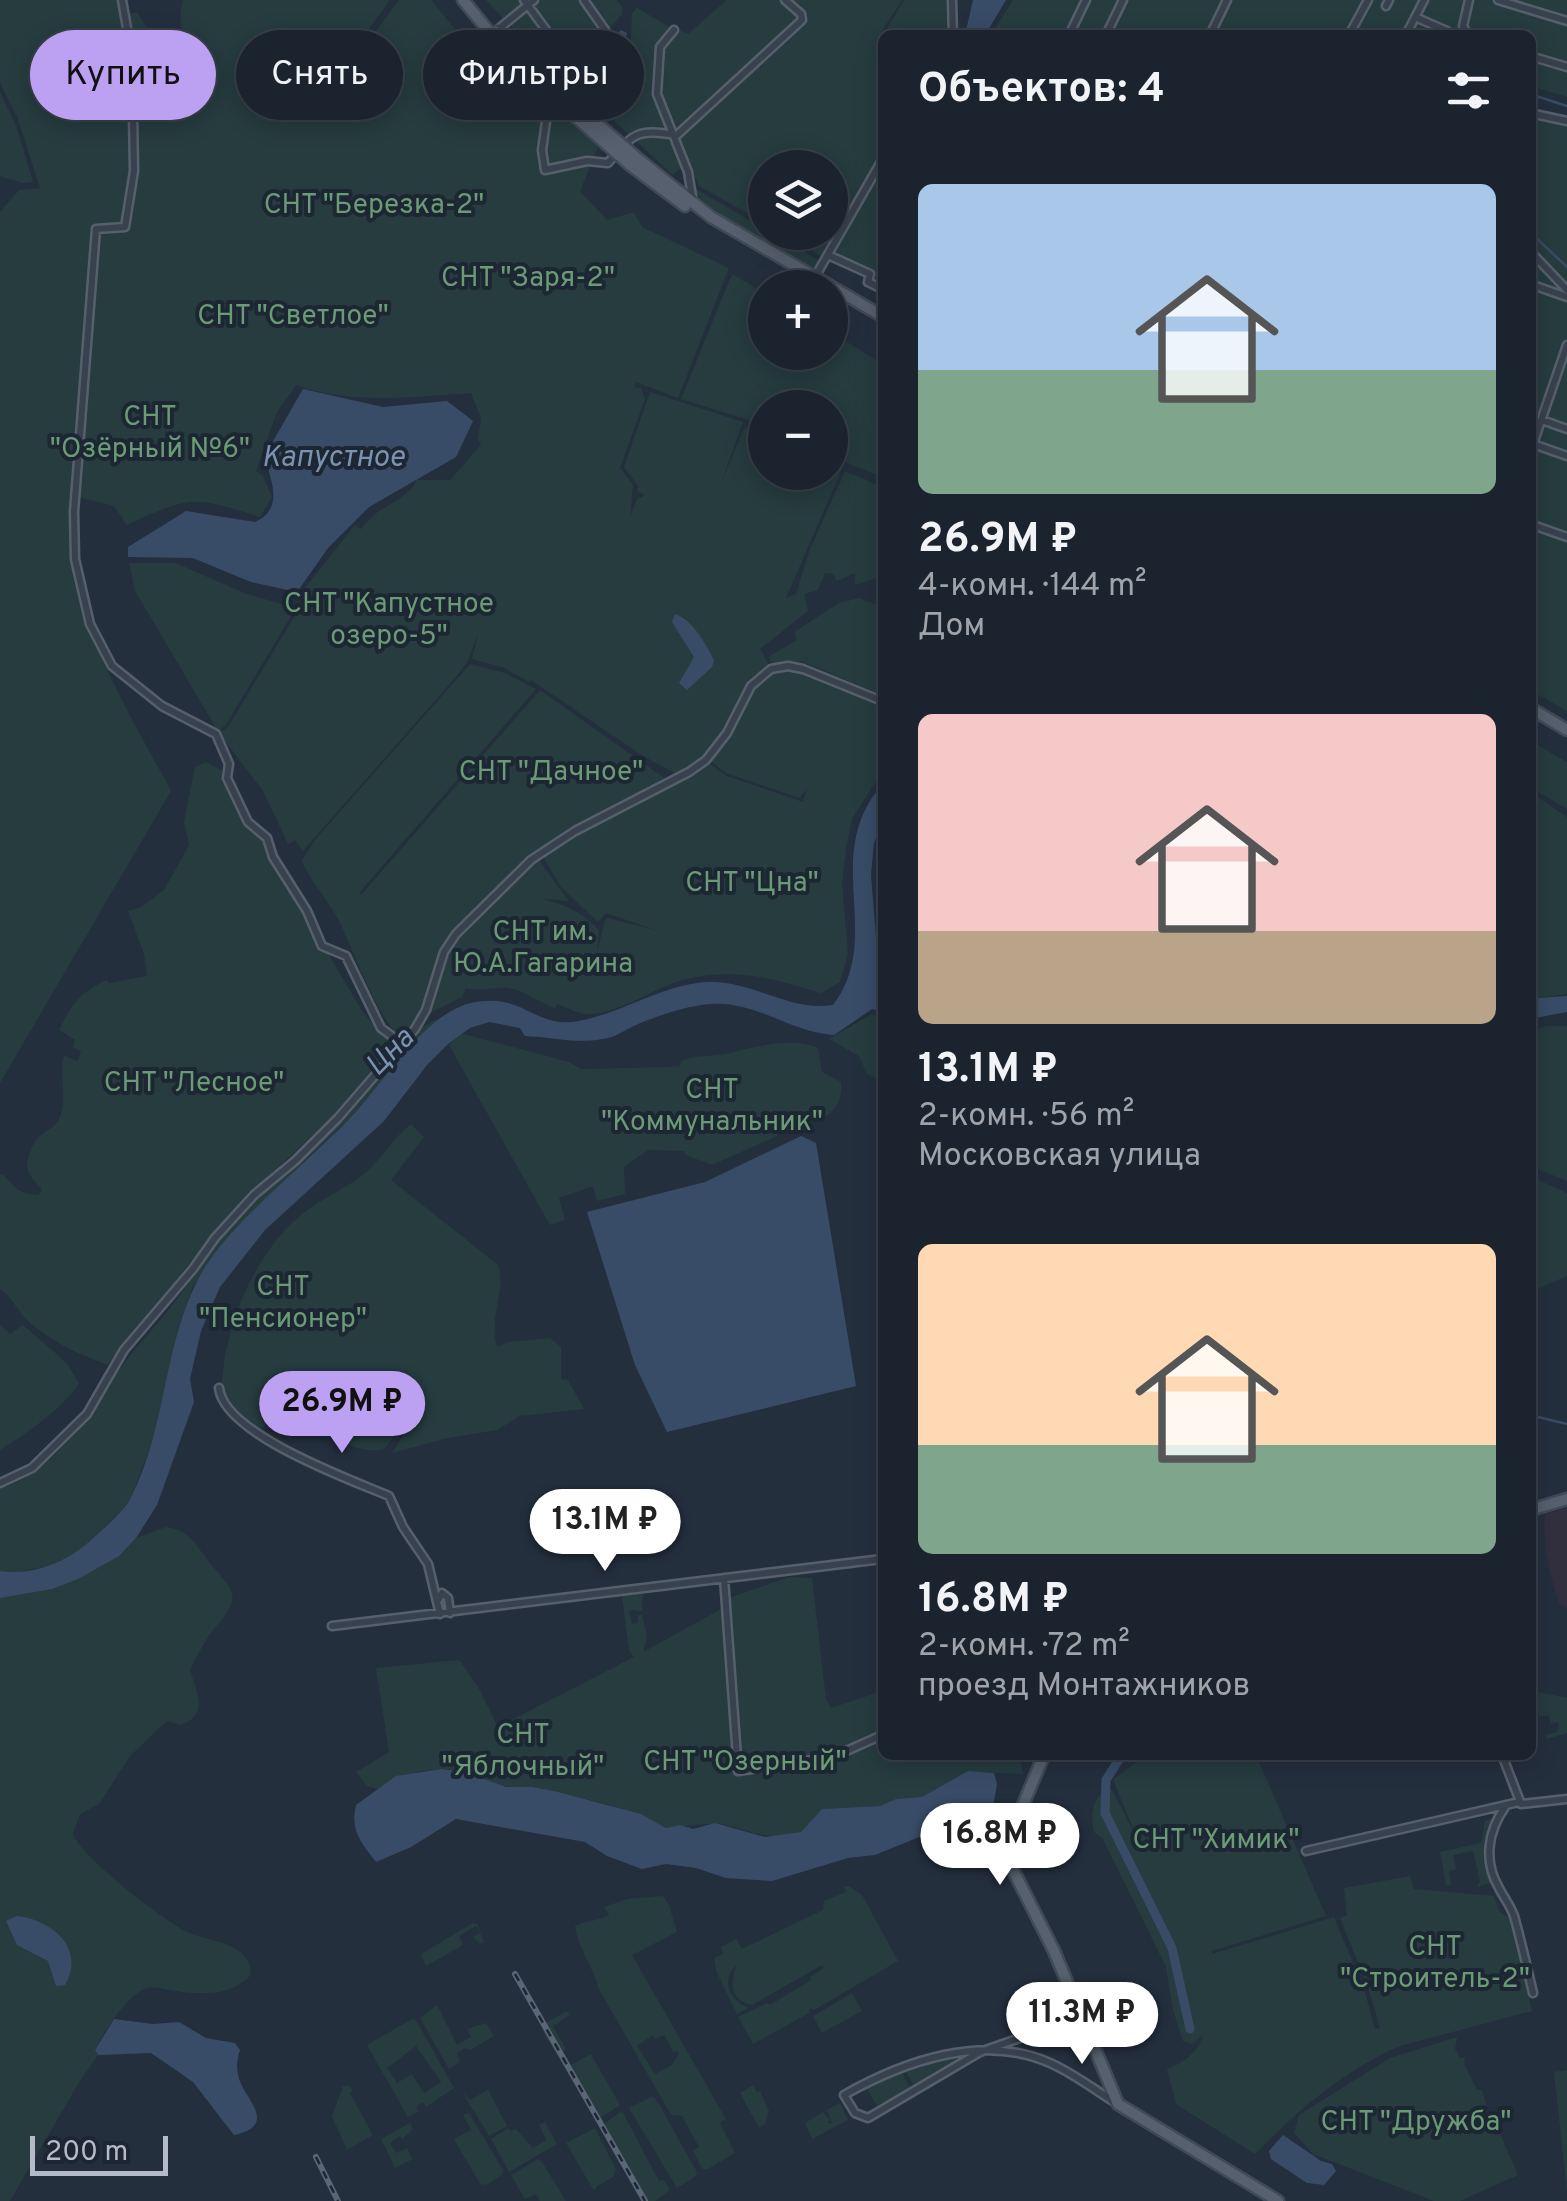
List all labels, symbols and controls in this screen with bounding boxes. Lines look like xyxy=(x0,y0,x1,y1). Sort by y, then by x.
chip: Купить xyxy=(30,30,216,120)
chip: Снять xyxy=(236,30,403,120)
chip: Фильтры xyxy=(423,30,644,120)
icon: filters xyxy=(1441,63,1496,118)
text: Объектов: 4 xyxy=(918,64,1165,117)
map controls xyxy=(748,150,848,490)
button: layers xyxy=(748,150,848,250)
park label: СНТ "Березка-2" xyxy=(264,188,484,224)
icon: home xyxy=(1117,249,1297,429)
park label: СНТ "Заря-2" xyxy=(441,261,615,297)
button: + xyxy=(748,270,848,370)
park label: СНТ "Светлое" xyxy=(197,299,389,335)
button: − xyxy=(748,390,848,490)
park label: СНТ "Озёрный №6" xyxy=(50,400,250,468)
water label: Капустное xyxy=(262,440,405,477)
text: 26.9M ₽ xyxy=(918,514,1078,567)
text: 4-комн. · 144 m² xyxy=(918,567,1147,607)
park label: СНТ "Капустное озеро-5" xyxy=(284,587,494,655)
text: Дом xyxy=(918,607,985,647)
park label: СНТ "Дачное" xyxy=(459,755,643,791)
icon: home xyxy=(1117,779,1297,959)
park label: СНТ "Цна" xyxy=(685,866,819,902)
park label: СНТ им. Ю.А.Гагарина xyxy=(453,915,633,983)
water label: Цна xyxy=(359,1021,423,1085)
text: 13.1M ₽ xyxy=(918,1044,1058,1097)
park label: СНТ "Лесное" xyxy=(104,1066,284,1102)
park label: СНТ "Коммунальник" xyxy=(601,1073,823,1141)
text: 2-комн. · 56 m² xyxy=(918,1097,1134,1137)
text: Московская улица xyxy=(918,1137,1201,1177)
park label: СНТ "Пенсионер" xyxy=(199,1270,367,1338)
icon: home xyxy=(1117,1309,1297,1489)
pin: 26.9M ₽ xyxy=(250,1371,434,1456)
text: 26.9M ₽ xyxy=(281,1383,403,1423)
pin: 13.1M ₽ xyxy=(513,1489,697,1574)
text: 13.1M ₽ xyxy=(552,1501,658,1541)
text: 16.8M ₽ xyxy=(918,1574,1069,1627)
text: 2-комн. · 72 m² xyxy=(918,1627,1130,1667)
text: проезд Монтажников xyxy=(918,1667,1250,1707)
park label: СНТ "Яблочный" xyxy=(442,1718,604,1786)
park label: СНТ "Озерный" xyxy=(643,1745,847,1781)
pin: 16.8M ₽ xyxy=(908,1803,1092,1888)
text: 16.8M ₽ xyxy=(942,1815,1058,1855)
park label: СНТ "Химик" xyxy=(1133,1823,1299,1859)
park label: СНТ "Строитель-2" xyxy=(1340,1930,1530,1998)
pin: 11.3M ₽ xyxy=(990,1982,1174,2067)
text: 11.3M ₽ xyxy=(1028,1994,1136,2034)
park label: СНТ "Дружба" xyxy=(1321,2105,1511,2141)
scale bar xyxy=(30,2131,168,2176)
text: 200 m xyxy=(45,2135,128,2171)

